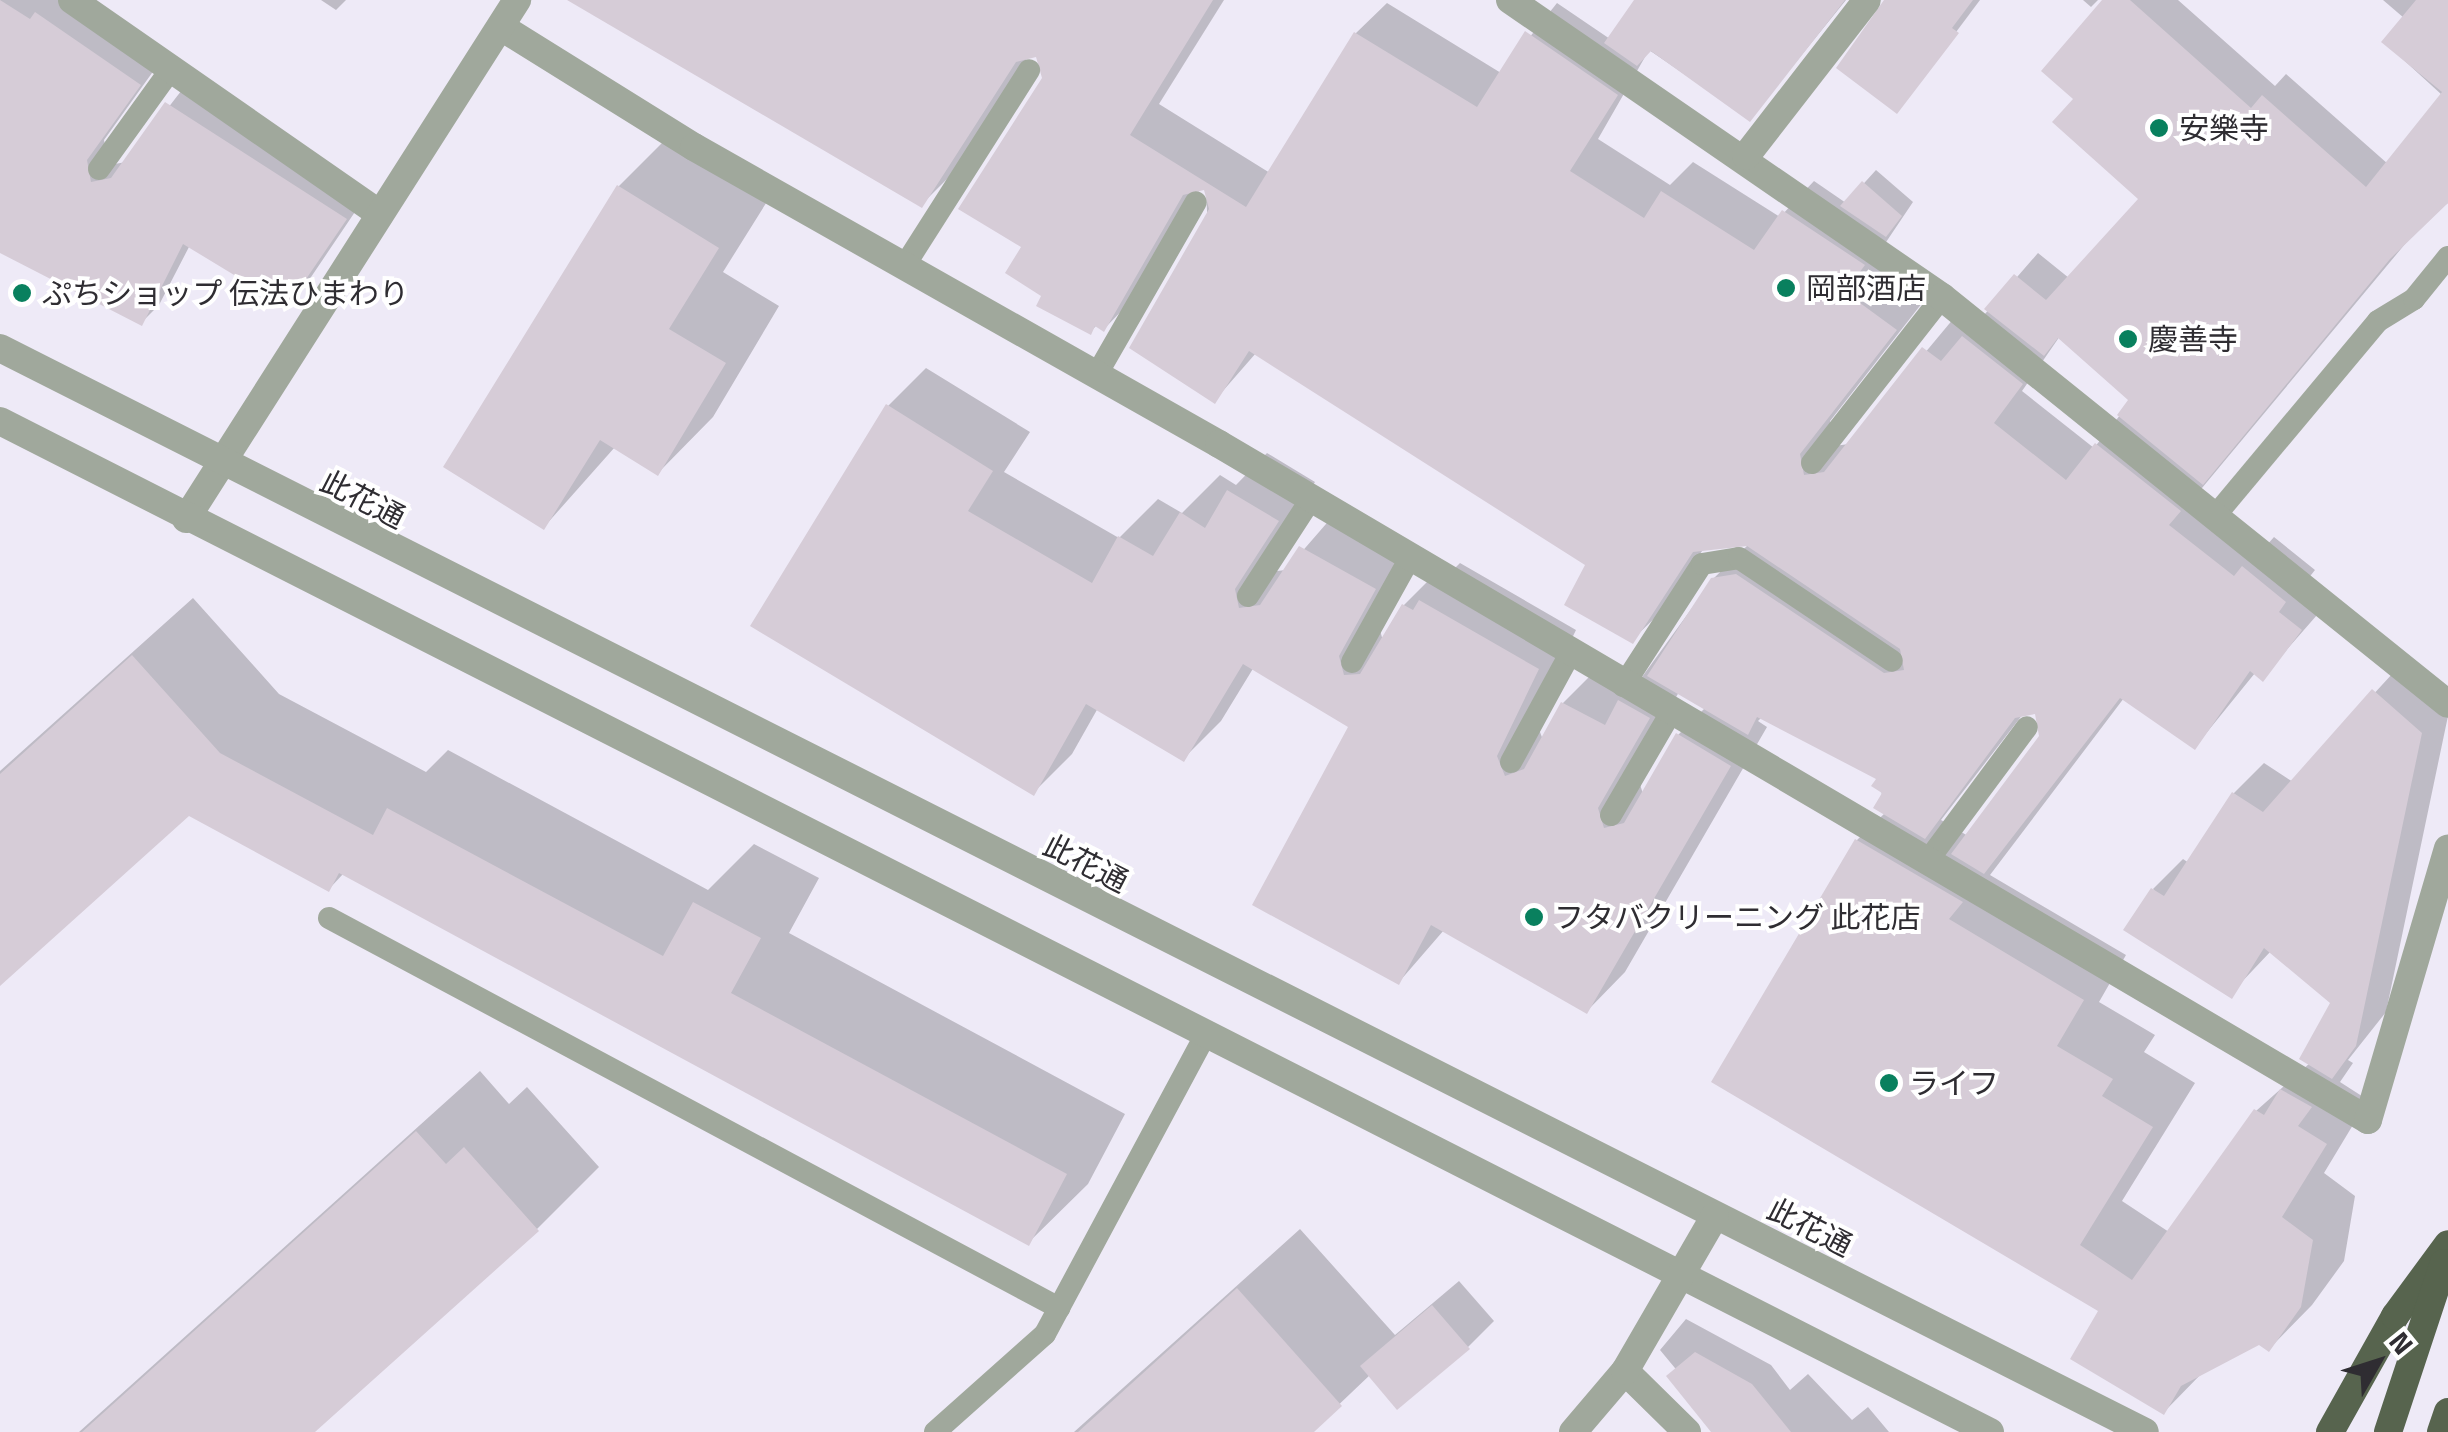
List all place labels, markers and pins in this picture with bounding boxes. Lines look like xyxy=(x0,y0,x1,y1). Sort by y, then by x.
place label: 安樂寺 xyxy=(2179,110,2269,146)
marker: 安樂寺 xyxy=(2148,117,2170,139)
place label: 岡部酒店 xyxy=(1806,270,1926,306)
place label: ぷちショップ 伝法ひまわり xyxy=(42,275,409,311)
marker: 岡部酒店 xyxy=(1775,277,1797,299)
marker: ぷちショップ 伝法ひまわり xyxy=(11,282,33,304)
place label: 慶善寺 xyxy=(2148,321,2238,357)
marker: 慶善寺 xyxy=(2117,328,2139,350)
place label: フタバクリーニング 此花店 xyxy=(1554,899,1921,935)
marker: フタバクリーニング 此花店 xyxy=(1523,906,1545,928)
place label: ライフ xyxy=(1909,1065,1999,1101)
marker: ライフ xyxy=(1878,1072,1900,1094)

